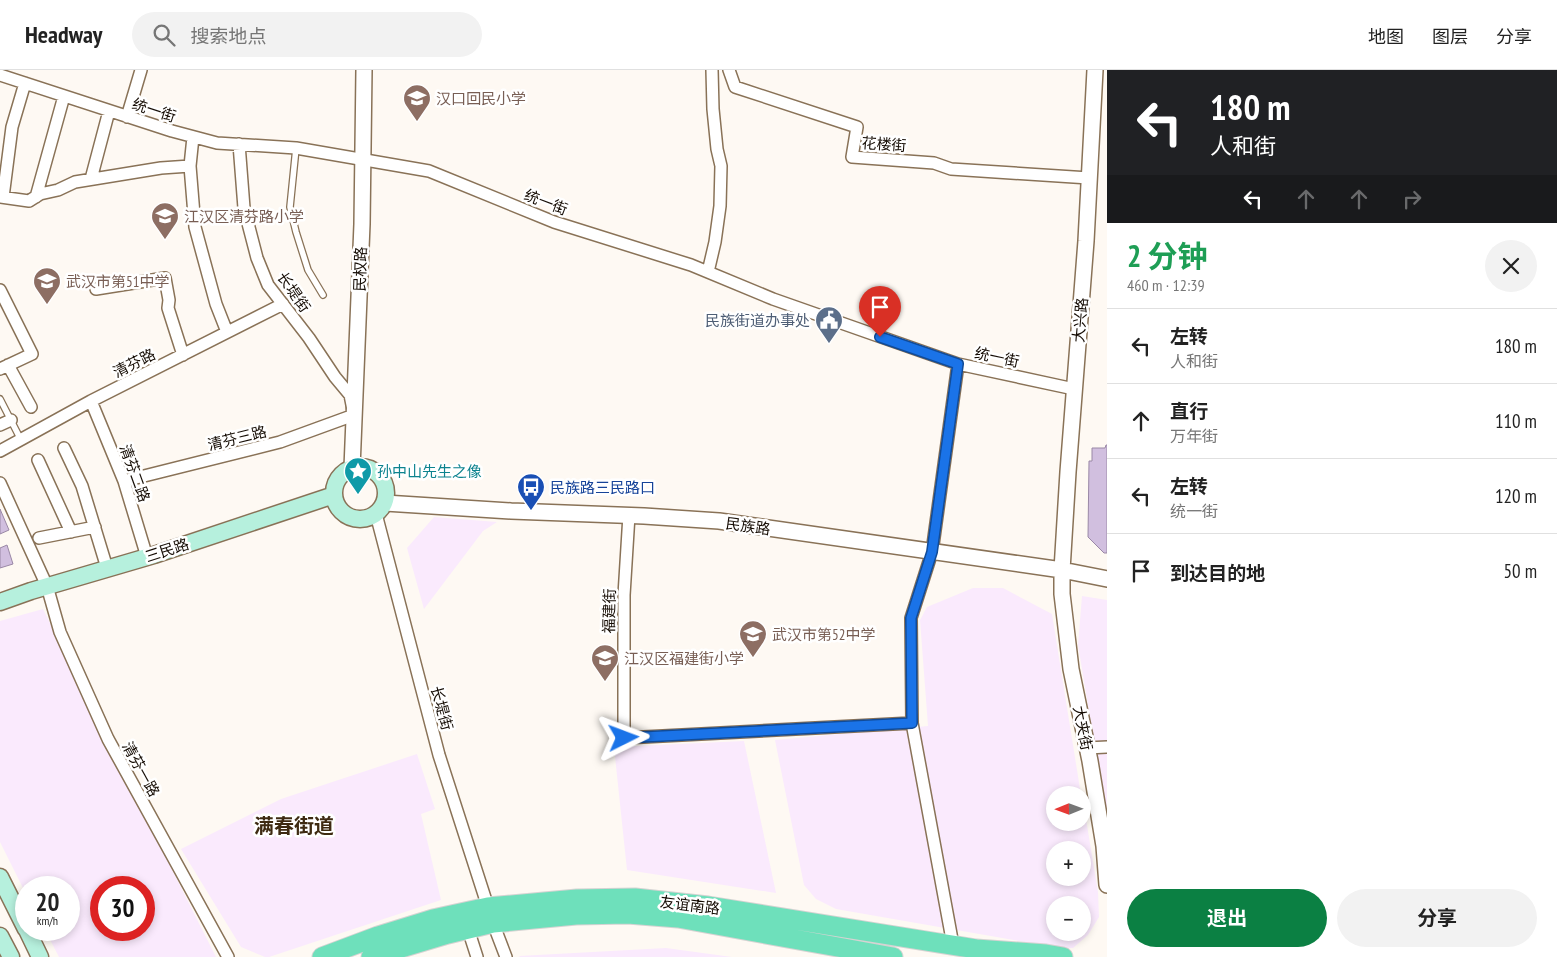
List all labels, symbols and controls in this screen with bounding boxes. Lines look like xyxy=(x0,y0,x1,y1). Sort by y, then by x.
search box xyxy=(132,12,482,57)
text: Headway xyxy=(25,19,102,50)
icon: search xyxy=(150,21,178,49)
text: 搜索地点 xyxy=(190,24,267,48)
text: 地图 xyxy=(1368,25,1404,48)
text: 图层 xyxy=(1432,25,1468,48)
text: 分享 xyxy=(1496,25,1532,48)
school or university icon: 汉口回民小学 xyxy=(402,83,432,122)
text: 180 m xyxy=(1210,84,1291,130)
place label: 汉口回民小学 xyxy=(436,89,526,108)
icon: left xyxy=(1127,90,1192,155)
street label: 统一街 xyxy=(130,94,178,126)
text: 人和街 xyxy=(1210,132,1276,160)
street label: 花楼街 xyxy=(861,133,907,155)
street label: 统一街 xyxy=(522,185,570,219)
icon: left xyxy=(1239,185,1267,213)
icon: ahead xyxy=(1292,185,1320,213)
icon: ahead xyxy=(1345,185,1373,213)
icon: right xyxy=(1398,185,1426,213)
school or university icon: 江汉区清芬路小学 xyxy=(150,201,180,240)
place label: 江汉区清芬路小学 xyxy=(184,207,304,226)
text: 2 分钟 xyxy=(1127,236,1208,275)
button: close xyxy=(1485,240,1537,292)
street label: 民权路 xyxy=(350,246,370,292)
school or university icon: 武汉市第51中学 xyxy=(32,266,62,305)
street label: 长堤街 xyxy=(273,268,315,316)
place label: 武汉市第51中学 xyxy=(66,272,170,291)
text: 460 m · 12:39 xyxy=(1127,275,1205,295)
pin xyxy=(859,286,901,337)
icon: arrive xyxy=(866,293,894,321)
street label: 大兴路 xyxy=(1069,297,1091,343)
public building icon: 民族街道办事处 xyxy=(814,305,844,344)
place label: 民族街道办事处 xyxy=(705,311,810,330)
text: 左转 xyxy=(1170,324,1208,348)
icon: left xyxy=(1127,332,1155,360)
text: 180 m xyxy=(1495,334,1537,358)
street label: 统一街 xyxy=(973,343,1021,371)
street label: 清芬路 xyxy=(110,344,158,382)
text: 人和街 xyxy=(1170,351,1218,371)
text: 直行 xyxy=(1170,399,1208,423)
icon: ahead xyxy=(1127,407,1155,435)
text: 110 m xyxy=(1495,409,1537,433)
street label: 清芬三路 xyxy=(206,422,268,454)
text: 万年街 xyxy=(1170,426,1218,446)
street label: 清芬二路 xyxy=(116,442,154,504)
place icon: 孙中山先生之像 xyxy=(343,456,373,495)
place label: 孙中山先生之像 xyxy=(377,462,482,481)
bus stop icon: 民族路三民路口 xyxy=(516,472,546,511)
text: 左转 xyxy=(1170,474,1208,498)
place label: 民族路三民路口 xyxy=(550,478,655,497)
icon: left xyxy=(1127,482,1155,510)
text: 120 m xyxy=(1495,484,1537,508)
text: 统一街 xyxy=(1170,501,1218,521)
street label: 民族路 xyxy=(724,513,772,539)
street label: 三民路 xyxy=(143,534,191,566)
icon: arrive xyxy=(1127,557,1155,585)
text: 50 m xyxy=(1504,559,1537,583)
text: 到达目的地 xyxy=(1170,561,1265,585)
street label: 福建街 xyxy=(599,588,619,634)
school or university icon: 武汉市第52中学 xyxy=(738,619,768,658)
place label: 武汉市第52中学 xyxy=(772,625,876,644)
school or university icon: 江汉区福建街小学 xyxy=(590,643,620,682)
place label: 江汉区福建街小学 xyxy=(624,649,744,668)
street label: 长堤街 xyxy=(427,684,457,732)
street label: 大夹街 xyxy=(1069,704,1097,752)
position arrow xyxy=(597,711,649,763)
street label: 清芬一路 xyxy=(118,738,164,800)
north arrow xyxy=(1046,786,1091,831)
map controls xyxy=(1046,786,1091,941)
district label: 满春街道 xyxy=(254,813,334,839)
button: + xyxy=(1046,841,1091,886)
speed limit sign: 30 xyxy=(90,876,155,941)
text: 20 xyxy=(36,886,59,918)
button: 退出 xyxy=(1127,889,1327,947)
button: 分享 xyxy=(1337,889,1537,947)
street label: 友谊南路 xyxy=(659,892,721,918)
button: − xyxy=(1046,896,1091,941)
text: km/h xyxy=(37,913,58,928)

